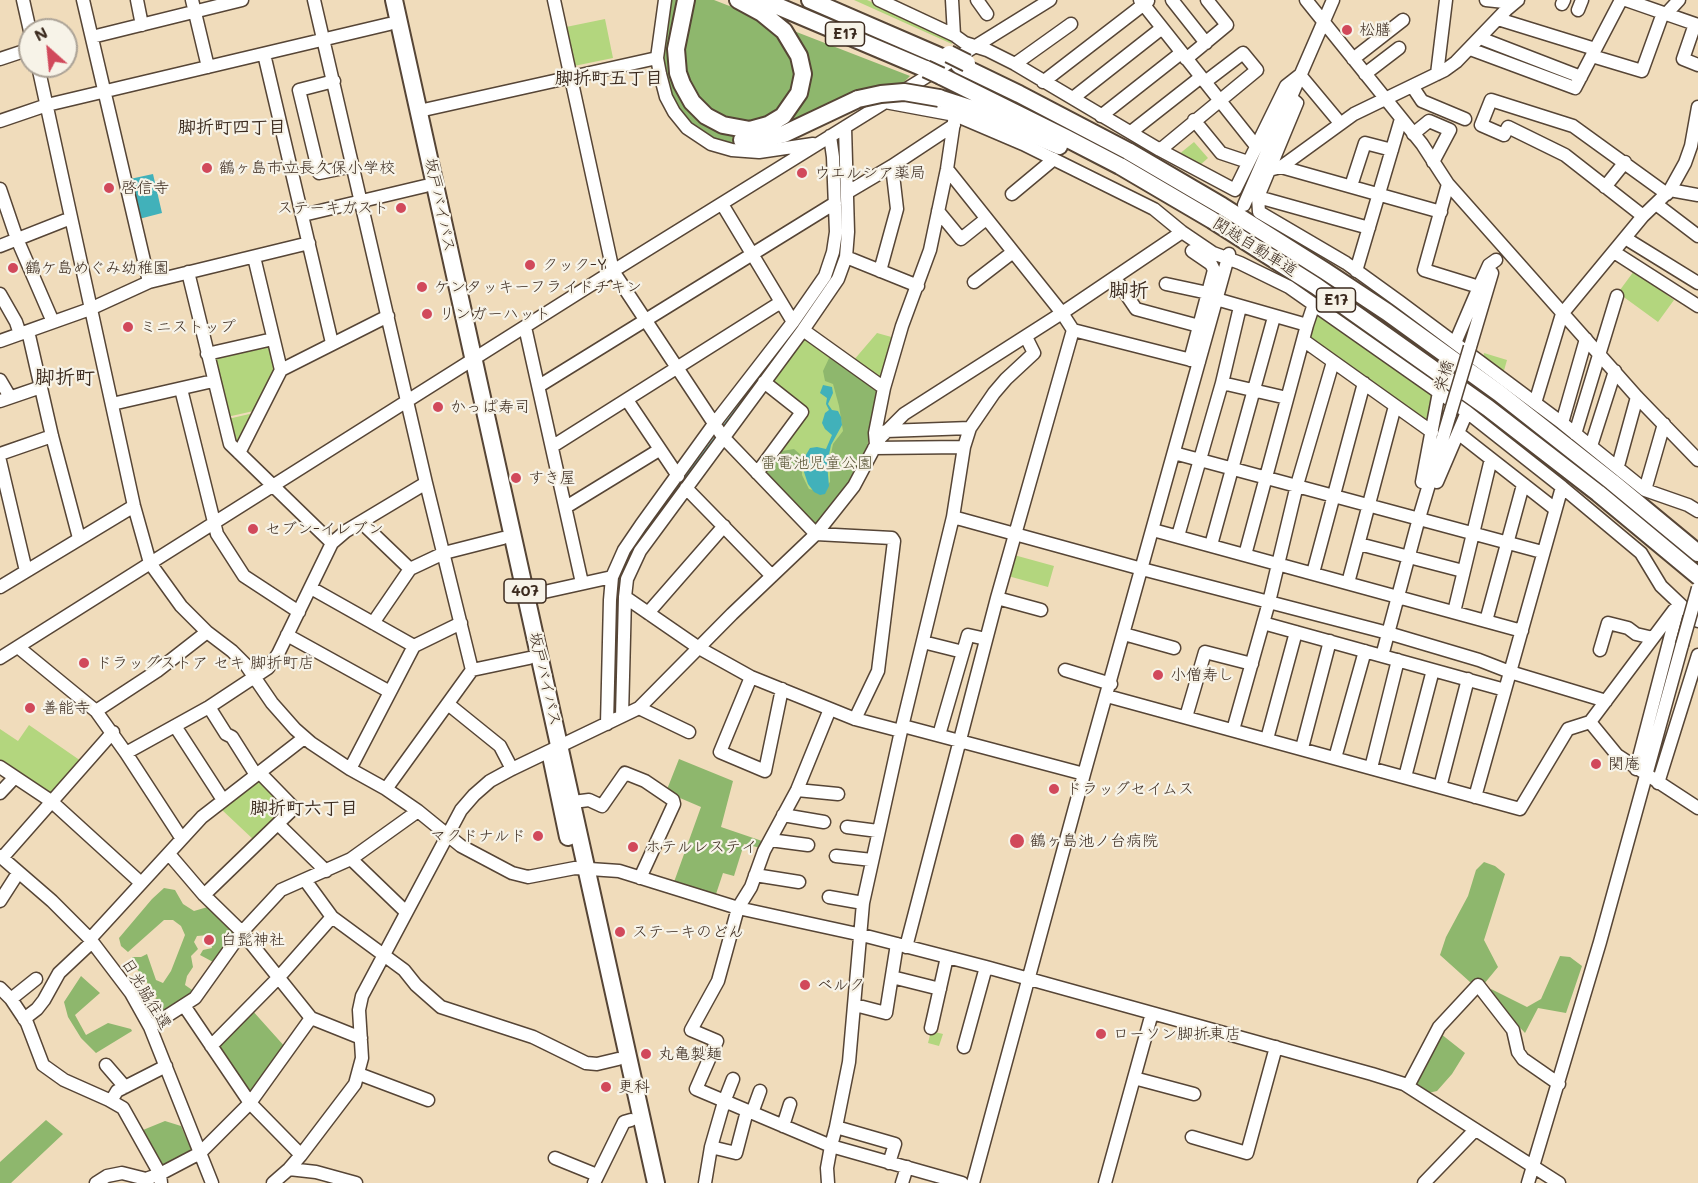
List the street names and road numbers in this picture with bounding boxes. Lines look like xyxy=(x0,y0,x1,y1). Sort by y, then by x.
road number: E17 xyxy=(826,22,864,46)
street label: 坂戸バイパス xyxy=(421,156,459,254)
street label: 関越自動車道 xyxy=(1209,213,1301,281)
road number: E17 xyxy=(1316,288,1356,312)
street label: 栄橋 xyxy=(1430,358,1458,394)
road number: 407 xyxy=(504,579,546,603)
street label: 坂戸バイパス xyxy=(525,630,565,728)
street label: 日光脇往還 xyxy=(117,955,175,1033)

